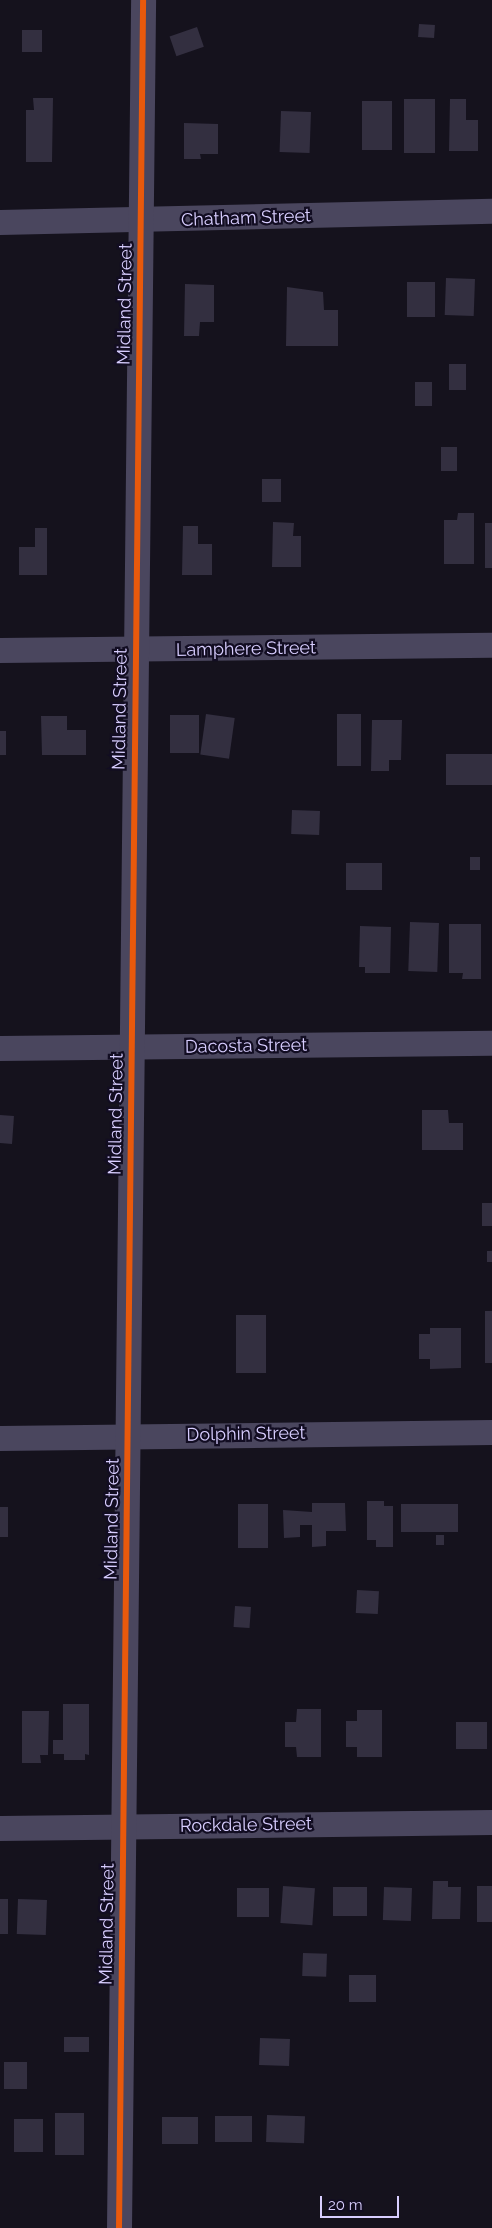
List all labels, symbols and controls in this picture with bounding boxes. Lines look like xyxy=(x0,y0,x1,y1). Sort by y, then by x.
street label: Chatham Street xyxy=(181,205,311,231)
street label: Midland Street xyxy=(113,243,137,365)
street label: Lamphere Street xyxy=(176,637,316,661)
street label: Midland Street xyxy=(108,648,132,770)
street label: Dacosta Street xyxy=(185,1034,307,1058)
street label: Midland Street xyxy=(104,1053,128,1175)
street label: Dolphin Street xyxy=(186,1422,306,1446)
street label: Midland Street xyxy=(100,1458,124,1580)
street label: Rockdale Street xyxy=(180,1813,312,1837)
street label: Midland Street xyxy=(95,1863,119,1985)
scale bar xyxy=(322,2186,401,2218)
text: 20 m xyxy=(328,2196,363,2214)

